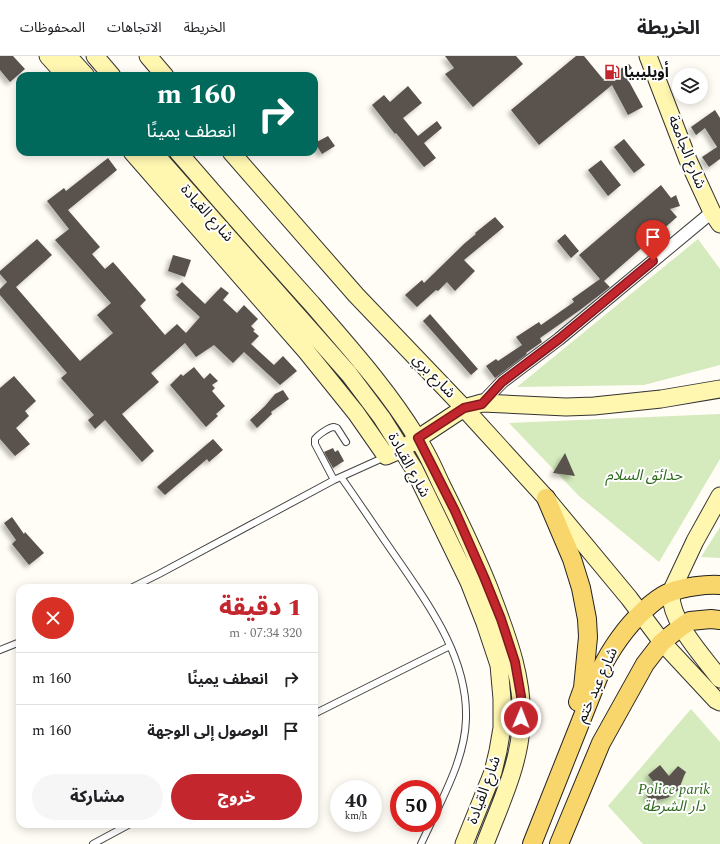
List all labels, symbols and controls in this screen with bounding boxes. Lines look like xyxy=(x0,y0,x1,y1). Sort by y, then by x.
text: الخريطة xyxy=(637,14,700,43)
text: المحفوظات xyxy=(20,17,85,38)
text: الاتجاهات xyxy=(107,17,162,38)
text: الخريطة xyxy=(184,17,226,38)
place label: أويليبيا xyxy=(624,61,669,84)
fuel station icon: أويليبيا xyxy=(603,63,621,81)
map controls xyxy=(672,68,708,104)
button: layers xyxy=(672,68,708,104)
text: 160 m xyxy=(157,73,236,116)
icon: right xyxy=(250,88,302,140)
street label: شارع الجامعة xyxy=(662,112,712,192)
text: انعطف يمينًا xyxy=(147,118,236,145)
street label: شارع القيادة xyxy=(175,179,239,247)
pin xyxy=(636,220,670,261)
icon: arrive xyxy=(642,226,664,248)
street label: شارع بري xyxy=(407,348,461,404)
street label: شارع القيادة xyxy=(382,428,436,502)
park label: حدائق السلام xyxy=(605,464,682,487)
text: 1 دقيقة xyxy=(219,590,302,626)
button: close xyxy=(32,597,74,639)
text: 320 m · 07:34 xyxy=(229,623,302,643)
street label: شارع عبد ختم xyxy=(570,643,624,726)
text: 160 m xyxy=(32,667,71,690)
text: انعطف يمينًا xyxy=(188,668,268,691)
icon: right xyxy=(280,668,302,690)
position arrow xyxy=(500,697,542,739)
text: 160 m xyxy=(32,719,71,742)
text: الوصول إلى الوجهة xyxy=(147,720,268,743)
icon: arrive xyxy=(280,720,302,742)
street label: شارع القيادة xyxy=(461,752,507,827)
button: مشاركة xyxy=(32,774,163,820)
button: خروج xyxy=(171,774,302,820)
park label: Police parik دار الشرطة xyxy=(638,778,710,818)
speed limit sign: 50 xyxy=(390,780,442,832)
text: 40 xyxy=(345,786,367,816)
text: km/h xyxy=(345,808,367,824)

